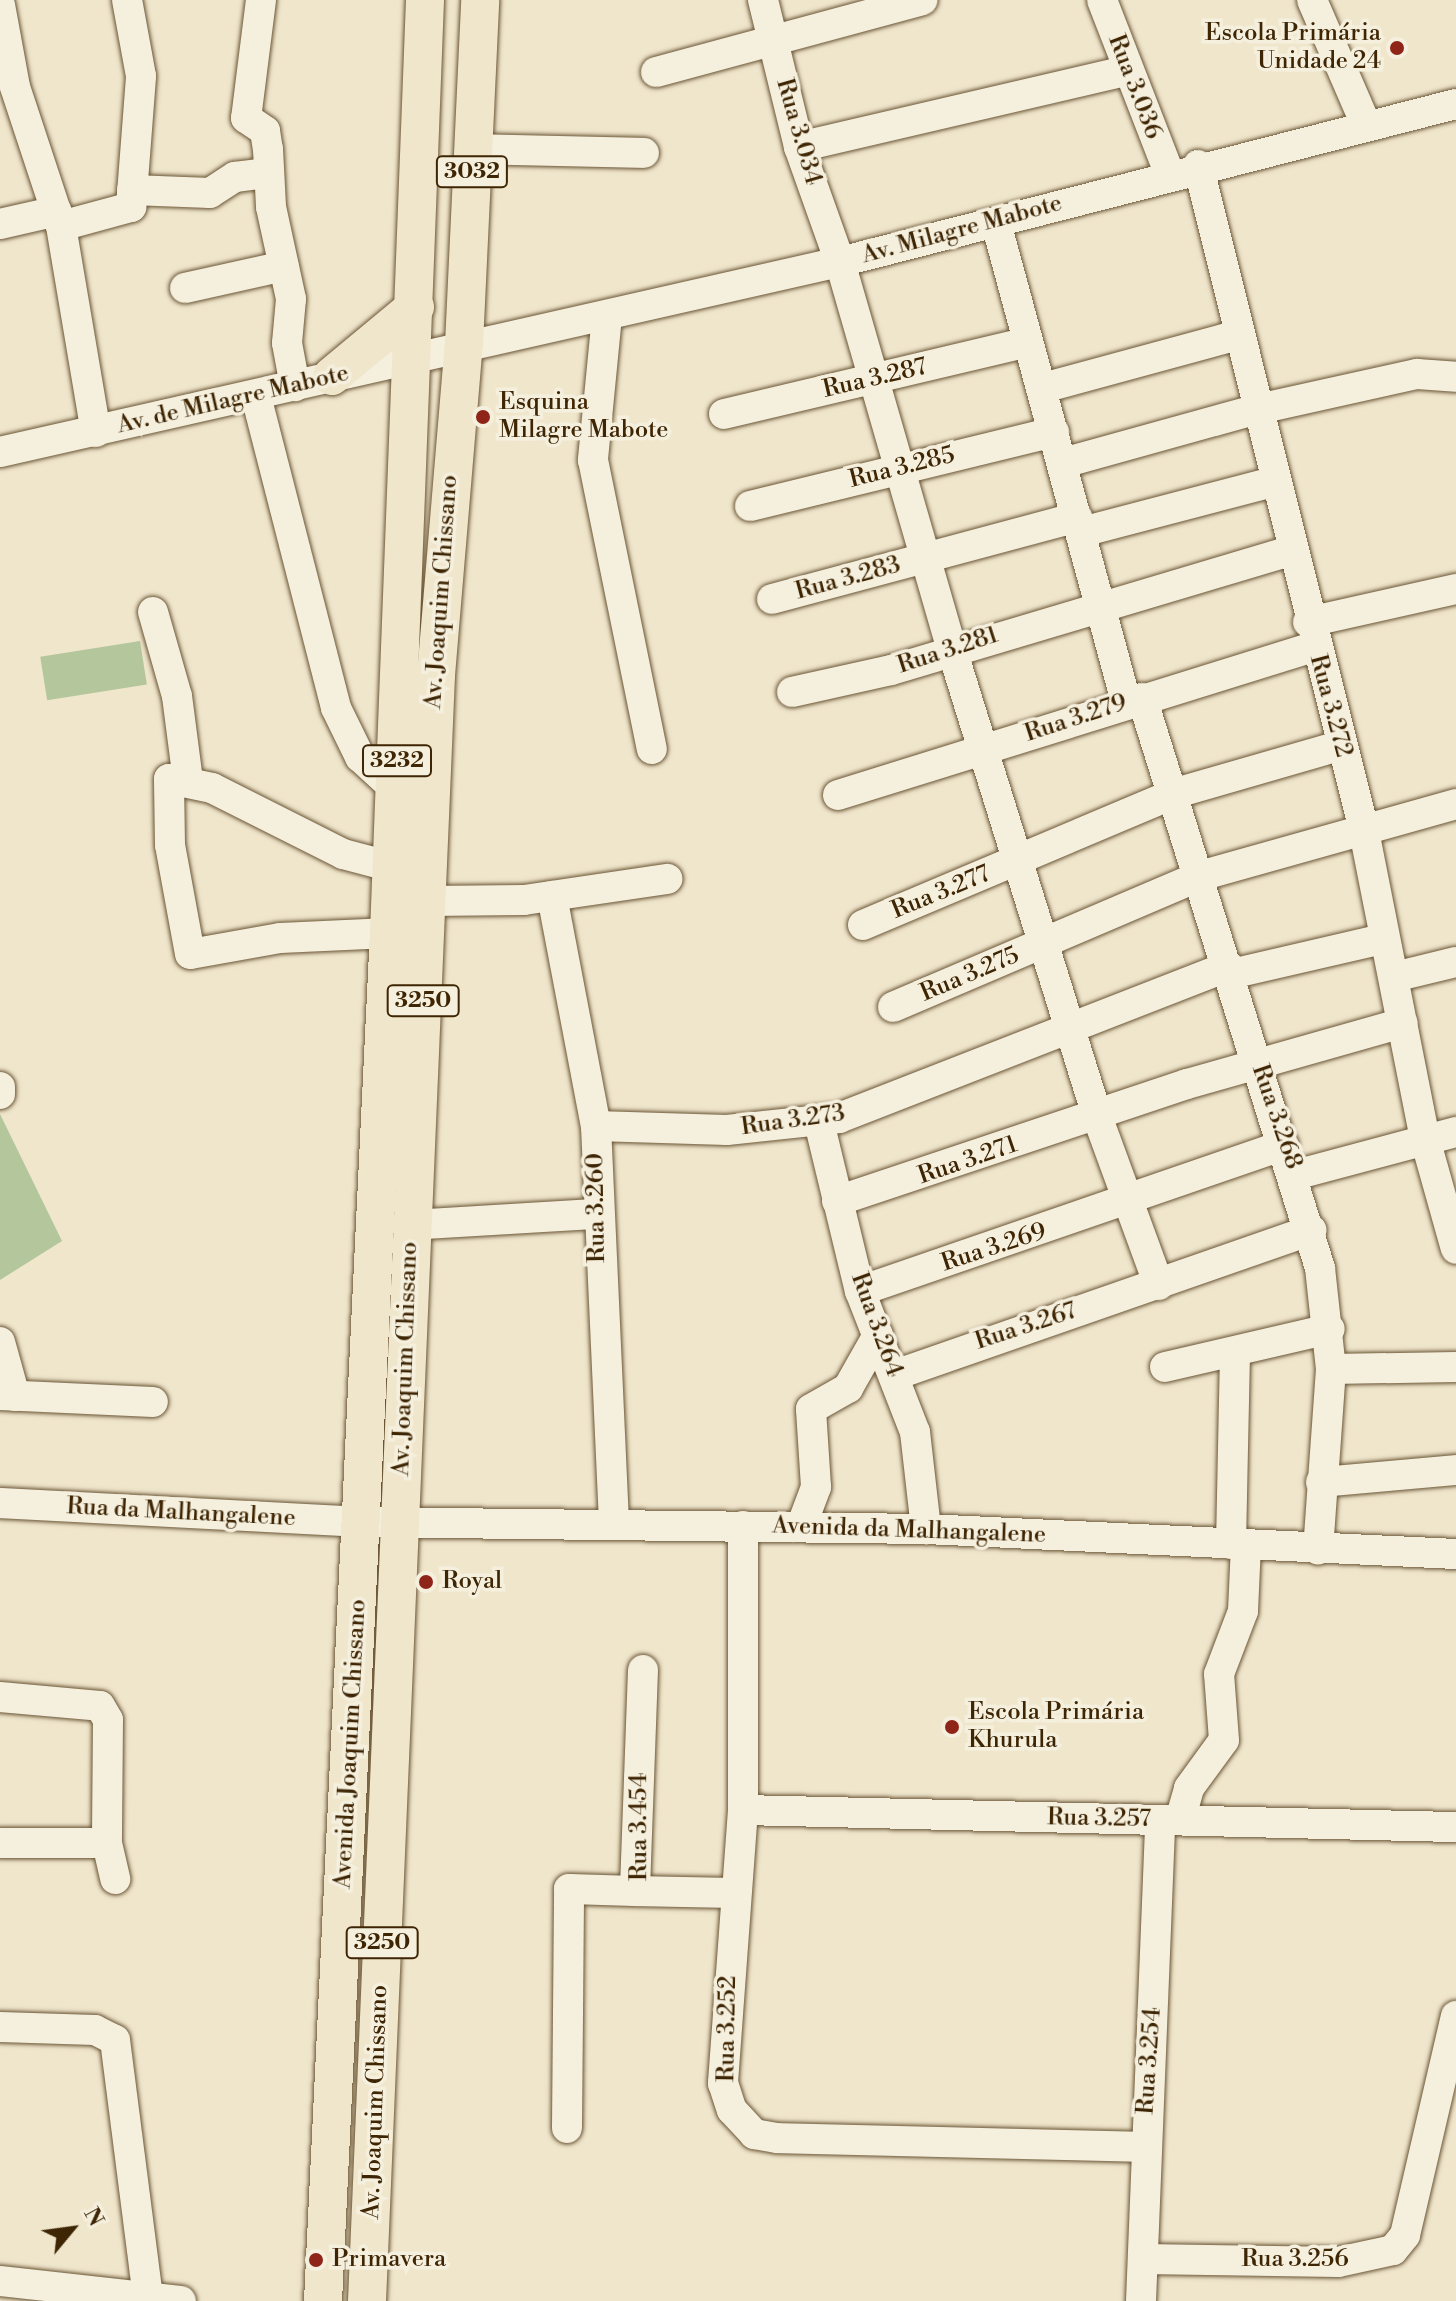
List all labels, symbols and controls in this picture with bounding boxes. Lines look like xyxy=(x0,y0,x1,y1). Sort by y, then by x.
place label: Escola Primária Unidade 24 xyxy=(1205,20,1381,76)
street label: Rua 3.036 xyxy=(1101,31,1167,143)
marker: Escola Primária Unidade 24 xyxy=(1388,39,1406,57)
street label: Rua 3.034 xyxy=(769,75,827,189)
road number: 3032 xyxy=(434,154,510,190)
street label: Av. Milagre Mabote xyxy=(859,189,1065,271)
street label: Rua 3.287 xyxy=(820,353,930,405)
street label: Av. de Milagre Mabote xyxy=(114,359,352,441)
place label: Esquina Milagre Mabote xyxy=(499,389,668,445)
marker: Esquina Milagre Mabote xyxy=(474,408,492,426)
street label: Rua 3.285 xyxy=(846,441,958,495)
street label: Av. Joaquim Chissano xyxy=(419,474,465,710)
street label: Rua 3.283 xyxy=(792,551,904,607)
street label: Rua 3.281 xyxy=(894,621,1002,681)
street label: Rua 3.272 xyxy=(1302,652,1358,760)
street label: Rua 3.279 xyxy=(1021,689,1131,749)
road number: 3232 xyxy=(361,743,433,779)
street label: Rua 3.277 xyxy=(887,860,995,926)
street label: Rua 3.275 xyxy=(916,941,1024,1009)
road number: 3250 xyxy=(385,983,461,1019)
street label: Rua 3.268 xyxy=(1245,1061,1307,1173)
street label: Rua 3.273 xyxy=(739,1099,847,1143)
street label: Rua 3.271 xyxy=(915,1131,1021,1191)
street label: Rua 3.260 xyxy=(582,1153,612,1263)
street label: Rua 3.269 xyxy=(938,1217,1050,1279)
street label: Av. Joaquim Chissano xyxy=(388,1241,424,1477)
street label: Rua 3.264 xyxy=(844,1269,908,1381)
street label: Rua 3.267 xyxy=(972,1297,1080,1357)
street label: Rua da Malhangalene xyxy=(66,1493,296,1533)
street label: Avenida da Malhangalene xyxy=(772,1512,1046,1550)
place label: Royal xyxy=(442,1568,502,1596)
marker: Royal xyxy=(417,1573,435,1591)
street label: Avenida Joaquim Chissano xyxy=(329,1598,373,1890)
place label: Escola Primária Khurula xyxy=(968,1699,1144,1755)
marker: Escola Primária Khurula xyxy=(943,1718,961,1736)
street label: Rua 3.454 xyxy=(626,1773,654,1881)
street label: Rua 3.257 xyxy=(1047,1804,1151,1834)
road number: 3250 xyxy=(344,1925,420,1961)
street label: Rua 3.252 xyxy=(713,1975,743,2083)
street label: Av. Joaquim Chissano xyxy=(358,1984,394,2220)
street label: Rua 3.254 xyxy=(1132,2006,1168,2116)
north arrow xyxy=(32,2189,112,2269)
text: N xyxy=(77,2203,109,2231)
place label: Primavera xyxy=(332,2246,446,2274)
street label: Rua 3.256 xyxy=(1241,2246,1349,2274)
marker: Primavera xyxy=(307,2251,325,2269)

